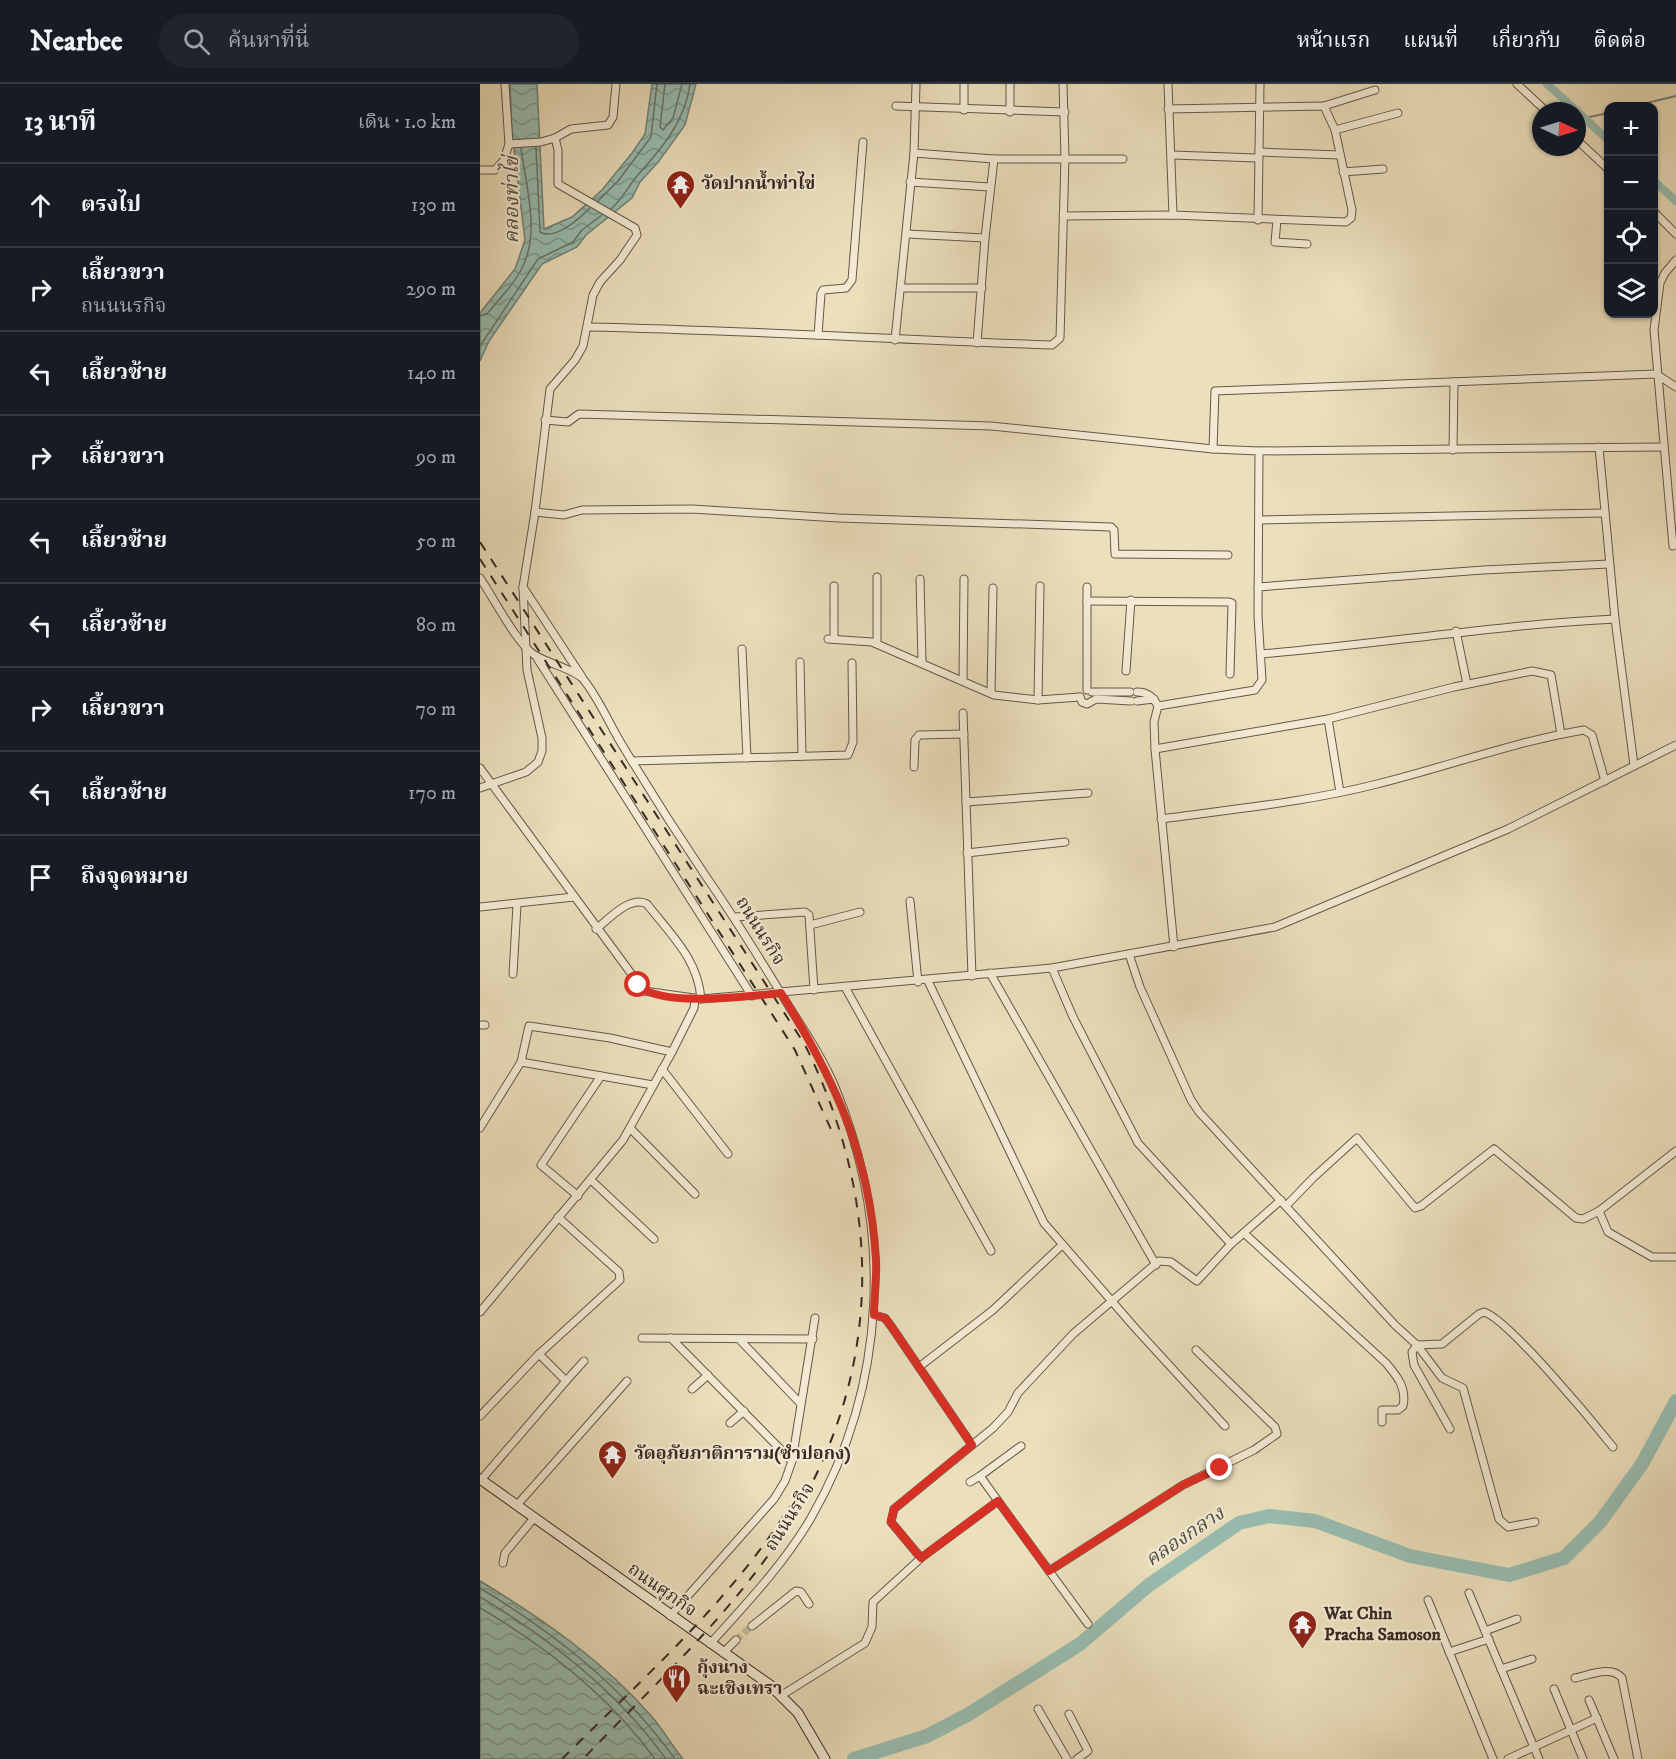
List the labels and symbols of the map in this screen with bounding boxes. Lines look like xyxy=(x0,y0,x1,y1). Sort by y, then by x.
north arrow xyxy=(1532,102,1586,156)
water label: คลองท่าไข่ xyxy=(497,153,525,244)
temple icon: วัดปากน้ำท่าไข่ xyxy=(664,168,696,210)
place label: วัดปากน้ำท่าไข่ xyxy=(701,170,815,195)
street label: ถนนนรกิจ xyxy=(730,893,790,969)
route start xyxy=(624,971,650,997)
temple icon: วัดอุภัยภาติการาม(ซำปอกง) xyxy=(597,1438,629,1480)
place label: วัดอุภัยภาติการาม(ซำปอกง) xyxy=(634,1443,851,1465)
route end xyxy=(1206,1454,1232,1480)
street label: ถนนนรกิจ xyxy=(760,1479,820,1555)
water label: คลองกลาง xyxy=(1141,1501,1230,1573)
street label: ถนนศุภกิจ xyxy=(623,1558,701,1622)
place label: Wat Chin Pracha Samoson xyxy=(1323,1603,1442,1646)
temple icon: Wat Chin Pracha Samoson xyxy=(1287,1608,1319,1650)
place label: กุ้งนาง ฉะเชิงเทรา xyxy=(697,1657,782,1700)
restaurant icon: กุ้งนาง ฉะเชิงเทรา xyxy=(660,1662,692,1704)

